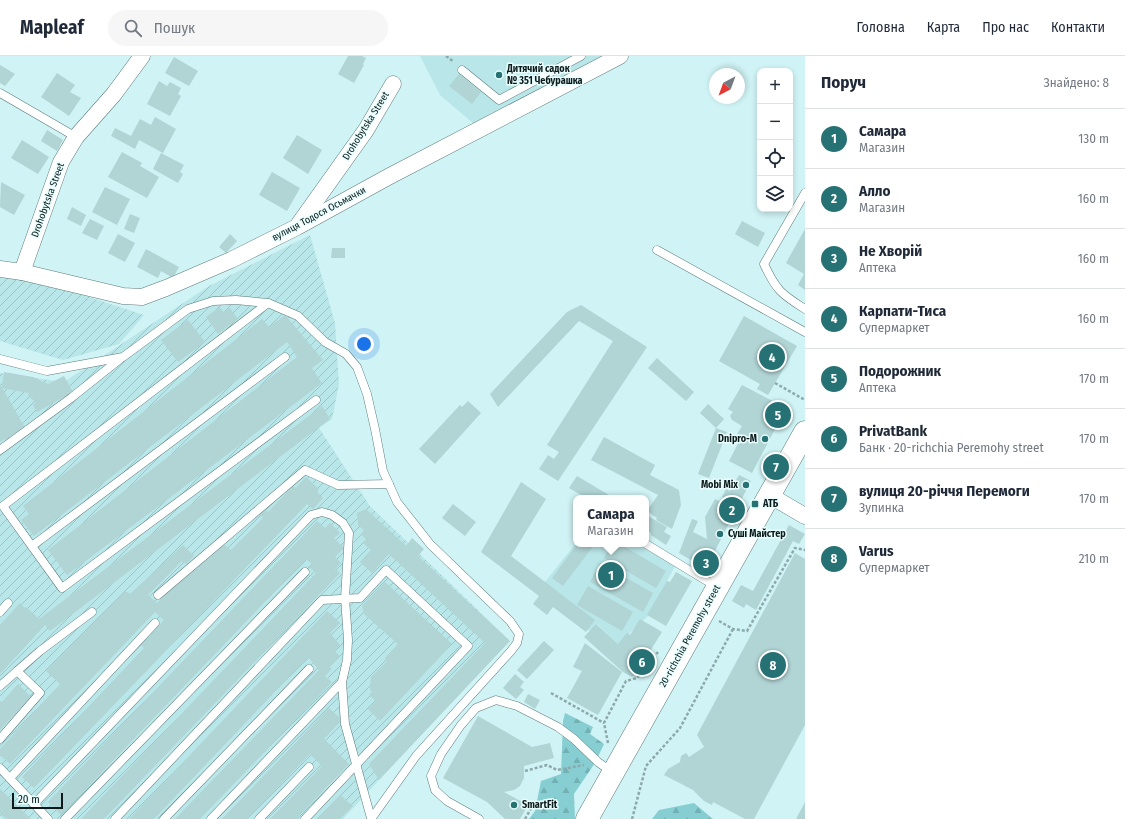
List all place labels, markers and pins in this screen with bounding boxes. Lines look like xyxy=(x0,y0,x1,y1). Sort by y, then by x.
place label: Дитячий садок № 351 Чебурашка xyxy=(506,63,583,87)
marker: Дитячий садок № 351 Чебурашка xyxy=(494,70,504,80)
pin: 4 xyxy=(759,342,785,372)
pin: 5 xyxy=(765,400,791,430)
place label: Dnipro-M xyxy=(718,433,757,445)
marker: Dnipro-M xyxy=(760,434,770,444)
pin: 7 xyxy=(763,452,789,482)
place label: Mobi Mix xyxy=(701,479,738,491)
marker: Mobi Mix xyxy=(741,480,751,490)
pin: 2 xyxy=(719,495,745,525)
place label: АТБ xyxy=(762,498,779,510)
marker: АТБ xyxy=(750,499,760,509)
place label: Суші Майстер xyxy=(728,528,786,540)
marker: Суші Майстер xyxy=(715,529,725,539)
pin: 3 xyxy=(693,548,719,578)
pin: 1 xyxy=(598,560,624,590)
pin: 6 xyxy=(629,647,655,677)
pin: 8 xyxy=(760,650,786,680)
place label: SmartFit xyxy=(522,799,558,811)
marker: SmartFit xyxy=(509,800,519,810)

